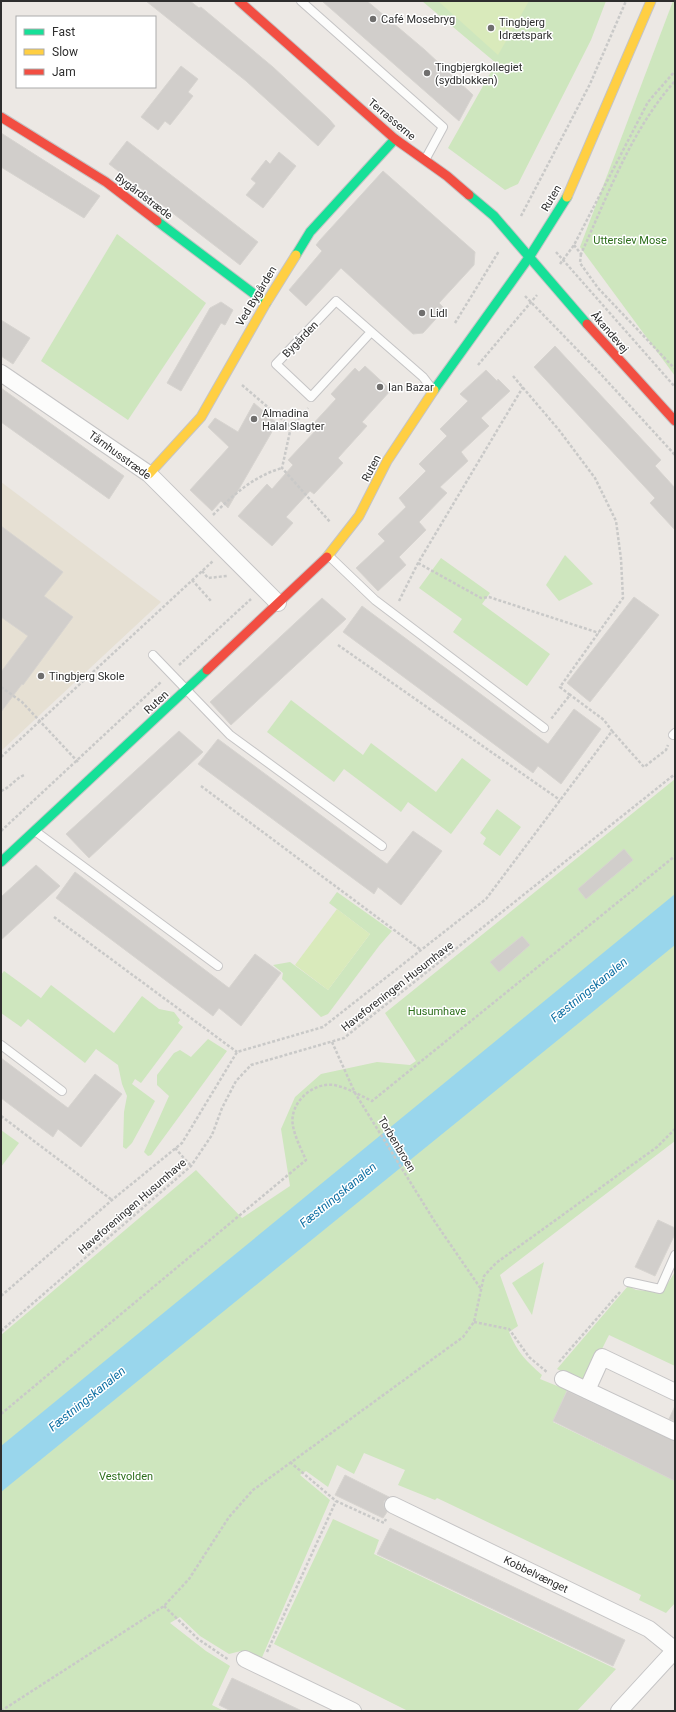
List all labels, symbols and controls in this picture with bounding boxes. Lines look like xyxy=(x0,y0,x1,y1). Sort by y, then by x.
place label: Café Mosebryg xyxy=(381,13,455,26)
marker: Café Mosebryg xyxy=(368,14,378,24)
legend xyxy=(16,16,156,88)
place label: Tingbjerg Idrætspark xyxy=(499,16,552,42)
marker: Tingbjerg Idrætspark xyxy=(486,23,496,33)
text: Fast xyxy=(52,25,75,39)
text: Slow xyxy=(52,45,78,59)
place label: Tingbjergkollegiet (sydblokken) xyxy=(435,61,523,87)
text: Jam xyxy=(52,65,76,79)
marker: Tingbjergkollegiet (sydblokken) xyxy=(422,68,432,78)
street label: Terrasserne xyxy=(365,96,418,143)
street label: Bygårdstræde xyxy=(113,171,175,222)
street label: Ruten xyxy=(539,183,564,214)
park label: Utterslev Mose xyxy=(593,234,667,247)
street label: Ved Bygården xyxy=(233,264,279,329)
place label: Lidl xyxy=(430,307,447,320)
marker: Lidl xyxy=(417,308,427,318)
street label: Åkandevej xyxy=(588,308,632,356)
street label: Bygården xyxy=(280,318,321,360)
place label: Ian Bazar xyxy=(388,381,434,394)
marker: Ian Bazar xyxy=(375,382,385,392)
place label: Almadina Halal Slagter xyxy=(262,407,325,433)
marker: Almadina Halal Slagter xyxy=(249,414,259,424)
street label: Tårnhusstræde xyxy=(86,428,154,482)
street label: Ruten xyxy=(359,453,384,484)
place label: Tingbjerg Skole xyxy=(49,670,125,683)
marker: Tingbjerg Skole xyxy=(36,671,46,681)
street label: Ruten xyxy=(142,688,171,717)
street label: Haveforeningen Husumhave xyxy=(338,938,456,1034)
water label: Fæstningskanalen xyxy=(548,955,630,1025)
park label: Husumhave xyxy=(408,1004,466,1018)
street label: Torbenbroen xyxy=(375,1114,418,1174)
street label: Haveforeningen Husumhave xyxy=(76,1156,189,1257)
water label: Fæstningskanalen xyxy=(297,1160,379,1230)
water label: Fæstningskanalen xyxy=(46,1364,128,1434)
park label: Vestvolden xyxy=(99,1470,153,1483)
street label: Kobbelvænget xyxy=(501,1553,571,1596)

